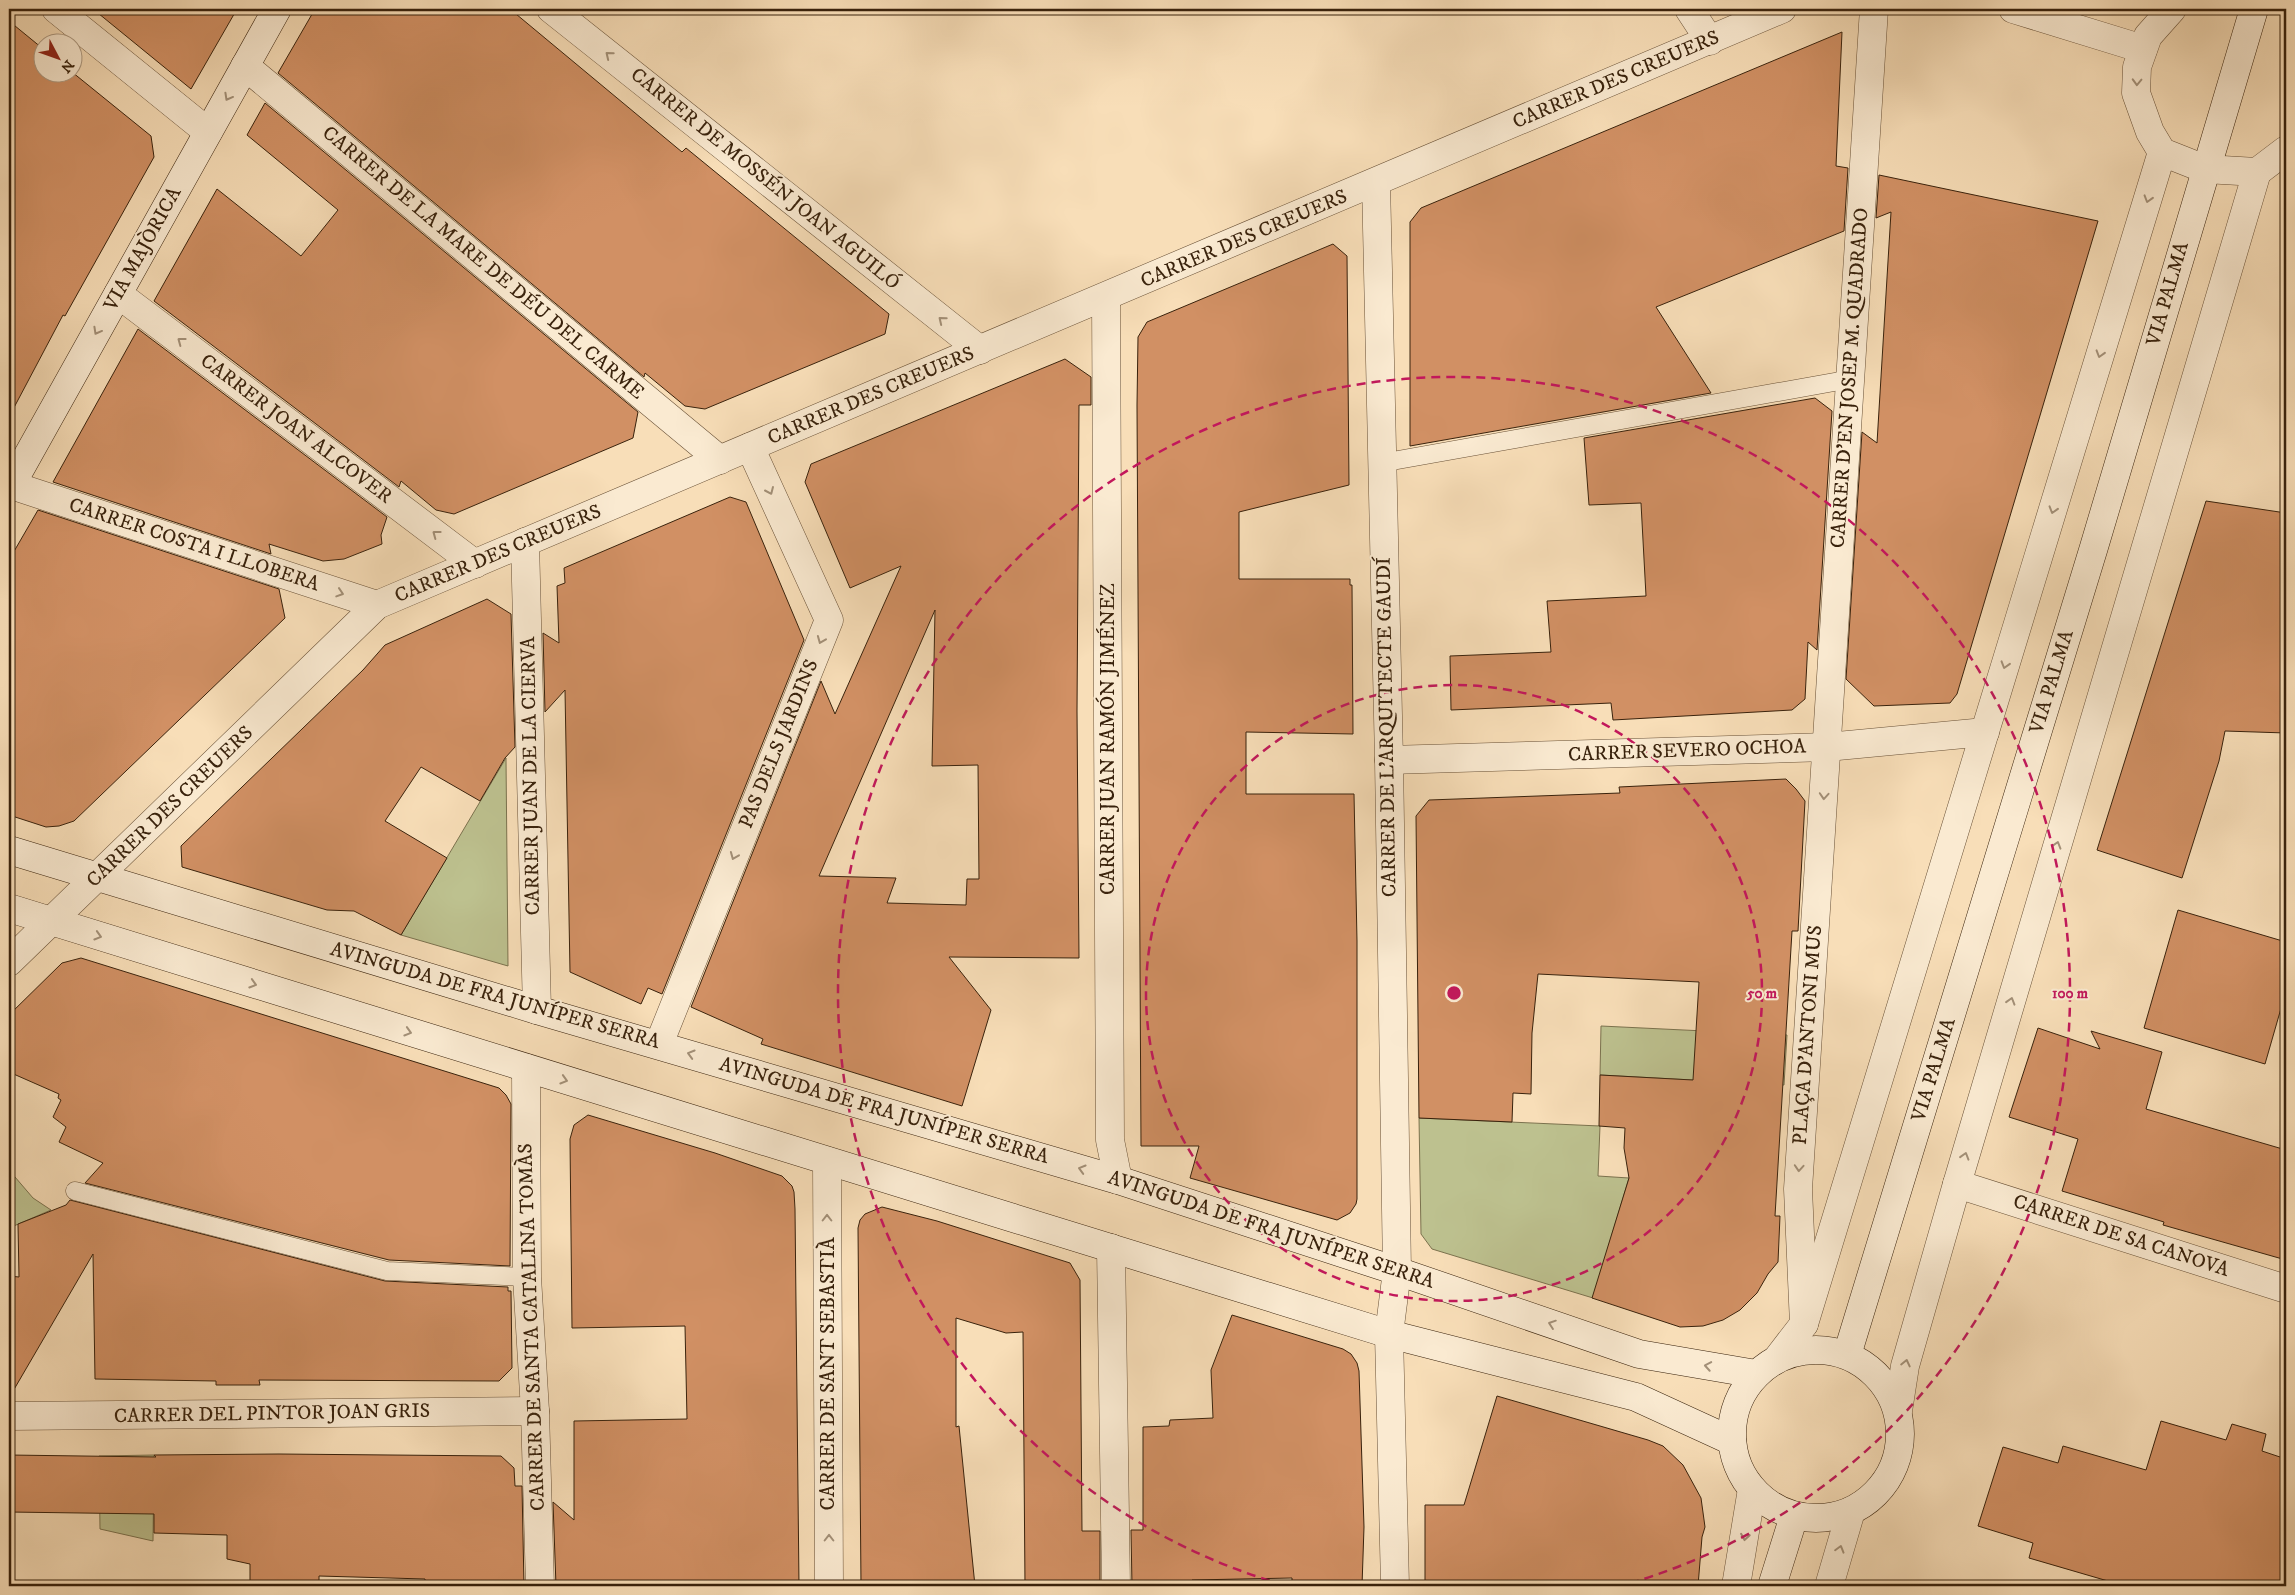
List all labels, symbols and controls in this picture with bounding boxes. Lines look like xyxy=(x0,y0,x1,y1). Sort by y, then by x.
street label: CARRER DES CREUERS xyxy=(1509,25,1723,135)
north arrow xyxy=(32,32,82,82)
one-way arrow xyxy=(606,52,615,60)
text: N xyxy=(56,56,78,76)
street label: CARRER DE MOSSÉN JOAN AGUILÓ xyxy=(625,62,905,296)
one-way arrow xyxy=(2132,78,2142,86)
one-way arrow xyxy=(224,92,234,101)
street label: CARRER DE LA MARE DE DÉU DEL CARME xyxy=(317,121,649,405)
street label: VIA MAJÒRICA xyxy=(97,182,187,316)
street label: CARRER DES CREUERS xyxy=(1137,184,1351,294)
one-way arrow xyxy=(2144,194,2154,202)
street label: CARRER D'EN JOSEP M. QUADRADO xyxy=(1826,207,1874,549)
street label: VIA PALMA xyxy=(2141,239,2195,350)
one-way arrow xyxy=(938,316,947,325)
one-way arrow xyxy=(93,325,103,334)
one-way arrow xyxy=(178,339,187,347)
street label: CARRER DES CREUERS xyxy=(764,341,978,451)
street label: CARRER JOAN ALCOVER xyxy=(195,349,397,509)
one-way arrow xyxy=(2096,350,2106,358)
one-way arrow xyxy=(764,486,775,495)
street label: CARRER COSTA I LLOBERA xyxy=(65,493,323,597)
street label: CARRER DES CREUERS xyxy=(391,499,605,609)
one-way arrow xyxy=(2049,505,2059,513)
one-way arrow xyxy=(433,532,442,540)
street label: CARRER DE L'ARQUITECTE GAUDÍ xyxy=(1371,556,1402,897)
street label: CARRER JUAN RAMÓN JIMÉNEZ xyxy=(1095,583,1121,895)
one-way arrow xyxy=(335,587,344,597)
street label: VIA PALMA xyxy=(2024,627,2080,738)
one-way arrow xyxy=(817,635,827,644)
street label: CARRER JUAN DE LA CIERVA xyxy=(516,636,546,916)
street label: PAS DELS JARDINS xyxy=(734,656,824,832)
one-way arrow xyxy=(2001,660,2011,669)
street label: CARRER DES CREUERS xyxy=(81,721,259,893)
street label: CARRER SEVERO OCHOA xyxy=(1568,734,1807,768)
one-way arrow xyxy=(1818,792,1829,800)
one-way arrow xyxy=(2052,841,2062,849)
one-way arrow xyxy=(730,851,741,860)
street label: PLAÇA D'ANTONI MUS xyxy=(1788,924,1828,1146)
one-way arrow xyxy=(93,931,101,941)
street label: AVINGUDA DE FRA JUNÍPER SERRA xyxy=(327,936,663,1055)
one-way arrow xyxy=(248,979,257,989)
centre of rings xyxy=(1445,984,1463,1002)
text: 50 m xyxy=(1746,984,1778,1003)
text: 100 m xyxy=(2052,984,2089,1003)
one-way arrow xyxy=(2005,997,2015,1005)
street label: VIA PALMA xyxy=(1906,1015,1962,1126)
one-way arrow xyxy=(404,1026,412,1036)
one-way arrow xyxy=(687,1049,696,1059)
street label: AVINGUDA DE FRA JUNÍPER SERRA xyxy=(716,1051,1052,1170)
one-way arrow xyxy=(559,1074,567,1084)
street label: CARRER DE SANTA CATALINA TOMÀS xyxy=(512,1143,551,1511)
one-way arrow xyxy=(1959,1153,1969,1161)
street label: AVINGUDA DE FRA JUNÍPER SERRA xyxy=(1105,1164,1438,1295)
one-way arrow xyxy=(1794,1164,1805,1172)
one-way arrow xyxy=(1078,1165,1086,1175)
street label: CARRER DE SA CANOVA xyxy=(2010,1189,2232,1283)
one-way arrow xyxy=(822,1213,832,1221)
street label: CARRER DE SANT SEBASTIÀ xyxy=(815,1237,841,1511)
one-way arrow xyxy=(1548,1320,1557,1330)
one-way arrow xyxy=(1900,1359,1911,1368)
one-way arrow xyxy=(1704,1362,1713,1372)
street label: CARRER DEL PINTOR JOAN GRIS xyxy=(114,1399,430,1429)
one-way arrow xyxy=(824,1533,834,1541)
one-way arrow xyxy=(1740,1533,1751,1541)
one-way arrow xyxy=(1835,1545,1845,1553)

